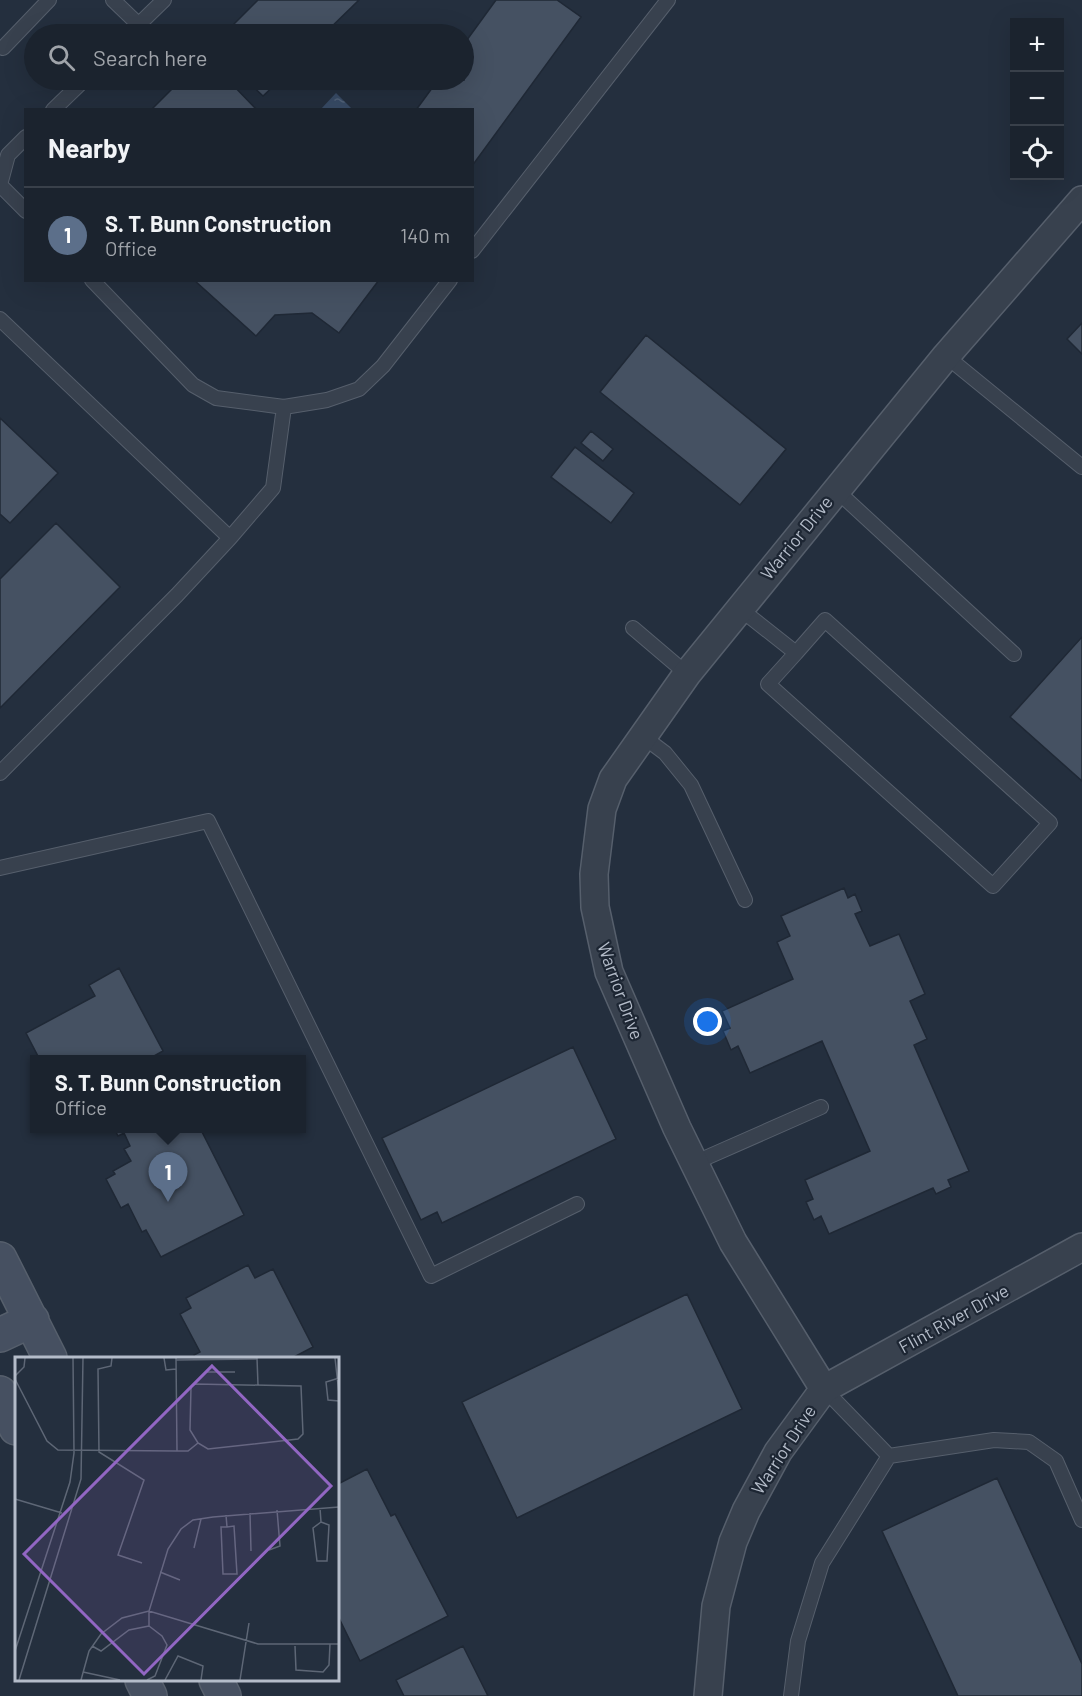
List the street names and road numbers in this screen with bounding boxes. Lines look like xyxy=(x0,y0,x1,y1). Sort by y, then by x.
street label: Warrior Drive xyxy=(756,491,837,584)
street label: Warrior Drive xyxy=(593,939,649,1042)
street label: Flint River Drive xyxy=(895,1279,1012,1357)
street label: Warrior Drive xyxy=(746,1401,820,1498)

